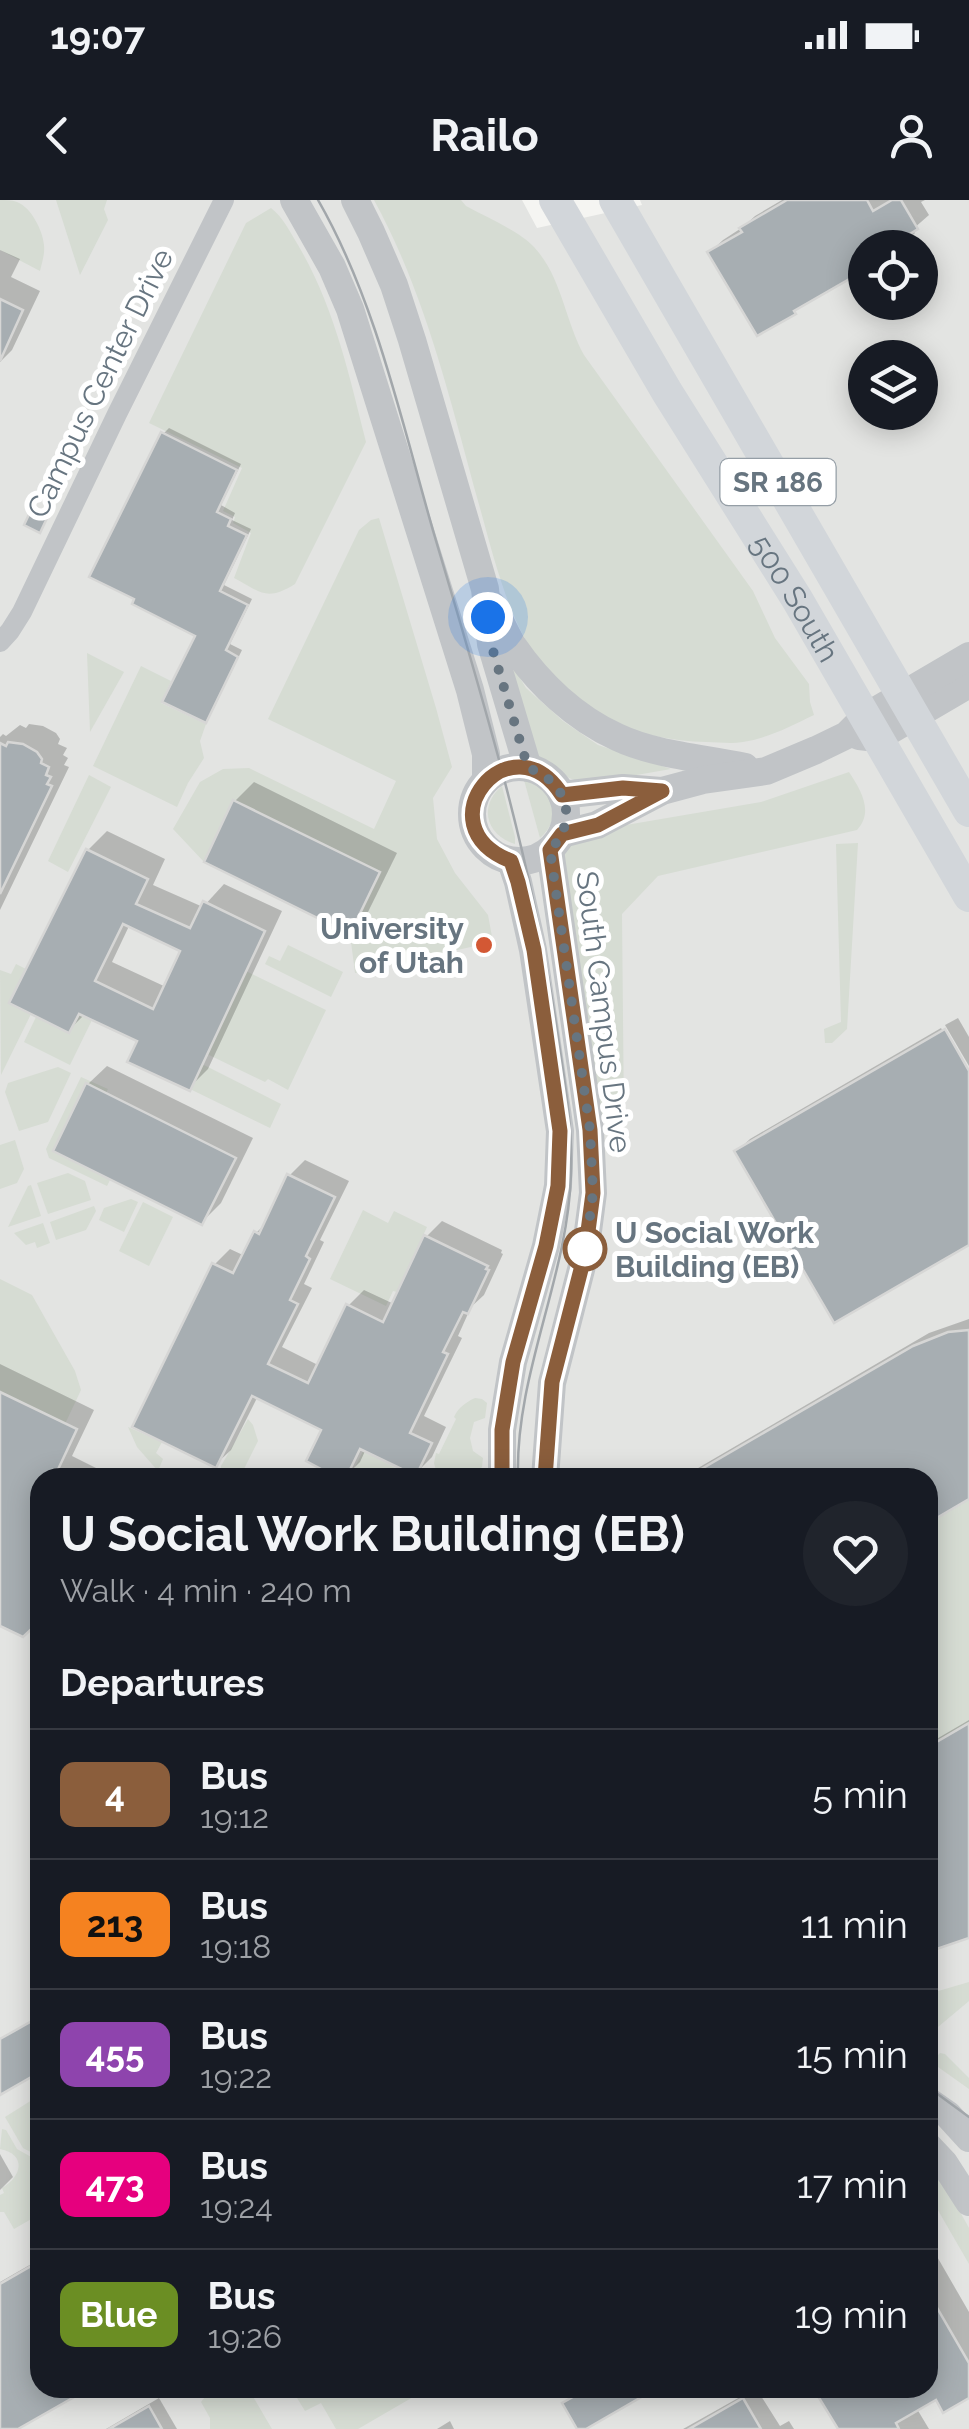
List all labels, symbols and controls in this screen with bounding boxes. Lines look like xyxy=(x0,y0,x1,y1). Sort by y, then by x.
text: 19:07 xyxy=(50,13,145,58)
icon: back xyxy=(30,108,85,163)
icon: person xyxy=(884,108,939,163)
text: Railo xyxy=(430,109,539,162)
map controls xyxy=(848,230,938,430)
button: locate xyxy=(848,230,938,320)
street label: Campus Center Drive xyxy=(20,243,180,523)
button: layers xyxy=(848,340,938,430)
road number: SR 186 xyxy=(720,459,836,505)
street label: 500 South xyxy=(743,528,847,668)
your location xyxy=(463,592,513,642)
street label: South Campus Drive xyxy=(569,869,639,1155)
place label: University of Utah xyxy=(320,911,464,980)
marker: University of Utah xyxy=(473,934,495,956)
place label: U Social Work Building (EB) xyxy=(615,1215,814,1284)
marker: U Social Work Building (EB) xyxy=(564,1228,606,1270)
button: heart xyxy=(803,1501,908,1606)
text: U Social Work Building (EB) xyxy=(60,1506,685,1562)
text: Walk · 4 min · 240 m xyxy=(60,1572,352,1609)
text: Departures xyxy=(60,1660,265,1705)
text: Bus xyxy=(200,1753,268,1798)
text: 5 min xyxy=(812,1772,908,1817)
text: 4 xyxy=(105,1774,125,1815)
text: 19:12 xyxy=(200,1798,269,1835)
text: Bus xyxy=(200,1883,268,1928)
text: 11 min xyxy=(800,1902,908,1947)
text: 213 xyxy=(87,1904,143,1945)
text: 19:18 xyxy=(200,1928,271,1965)
text: Bus xyxy=(200,2013,268,2058)
text: 15 min xyxy=(796,2032,908,2077)
text: 455 xyxy=(86,2034,144,2075)
text: 19:22 xyxy=(200,2058,272,2095)
text: Bus xyxy=(200,2143,268,2188)
text: 17 min xyxy=(797,2162,908,2207)
text: 473 xyxy=(85,2164,145,2205)
text: 19:24 xyxy=(200,2188,273,2225)
text: Bus xyxy=(208,2273,276,2318)
text: 19 min xyxy=(794,2292,908,2337)
text: Blue xyxy=(80,2294,158,2335)
text: 19:26 xyxy=(208,2318,282,2355)

